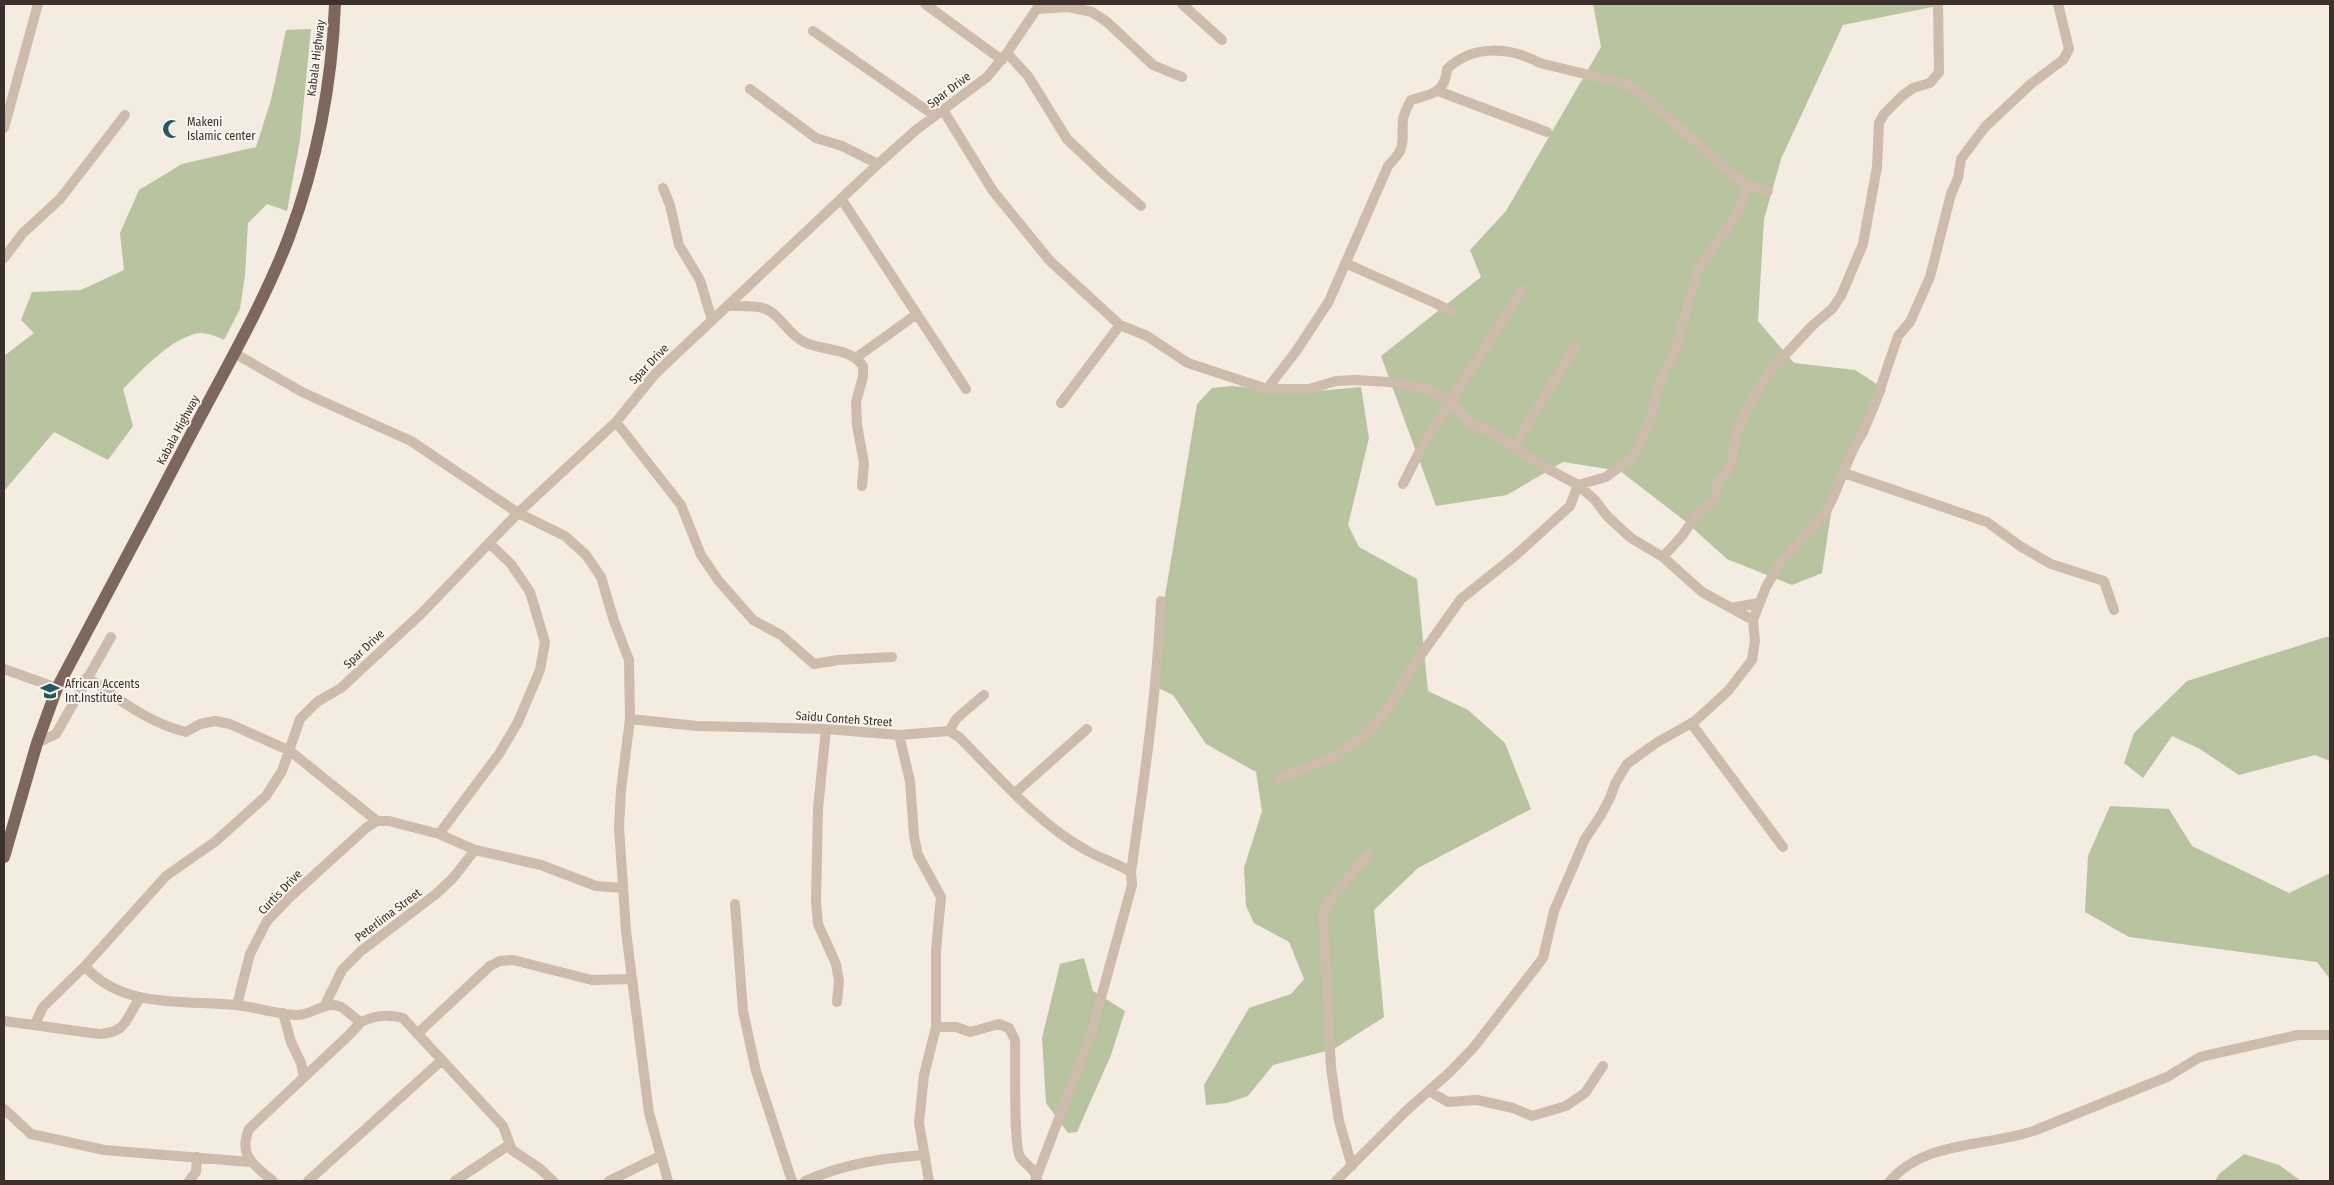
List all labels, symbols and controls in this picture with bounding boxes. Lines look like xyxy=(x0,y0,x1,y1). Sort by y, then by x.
street label: Kabala Highway xyxy=(304,18,328,97)
street label: Spar Drive xyxy=(925,69,973,111)
place label: Makeni Islamic center xyxy=(187,115,256,143)
mosque icon: Makeni Islamic center xyxy=(161,118,183,140)
street label: Spar Drive xyxy=(626,341,672,387)
street label: Kabala Highway xyxy=(154,392,203,467)
street label: Spar Drive xyxy=(341,627,387,671)
place label: African Accents Int.Institute xyxy=(65,677,140,705)
school or university icon: African Accents Int.Institute xyxy=(39,680,61,702)
street label: Saidu Conteh Street xyxy=(795,709,893,729)
street label: Curtis Drive xyxy=(255,867,305,917)
street label: Peterlima Street xyxy=(352,885,424,944)

